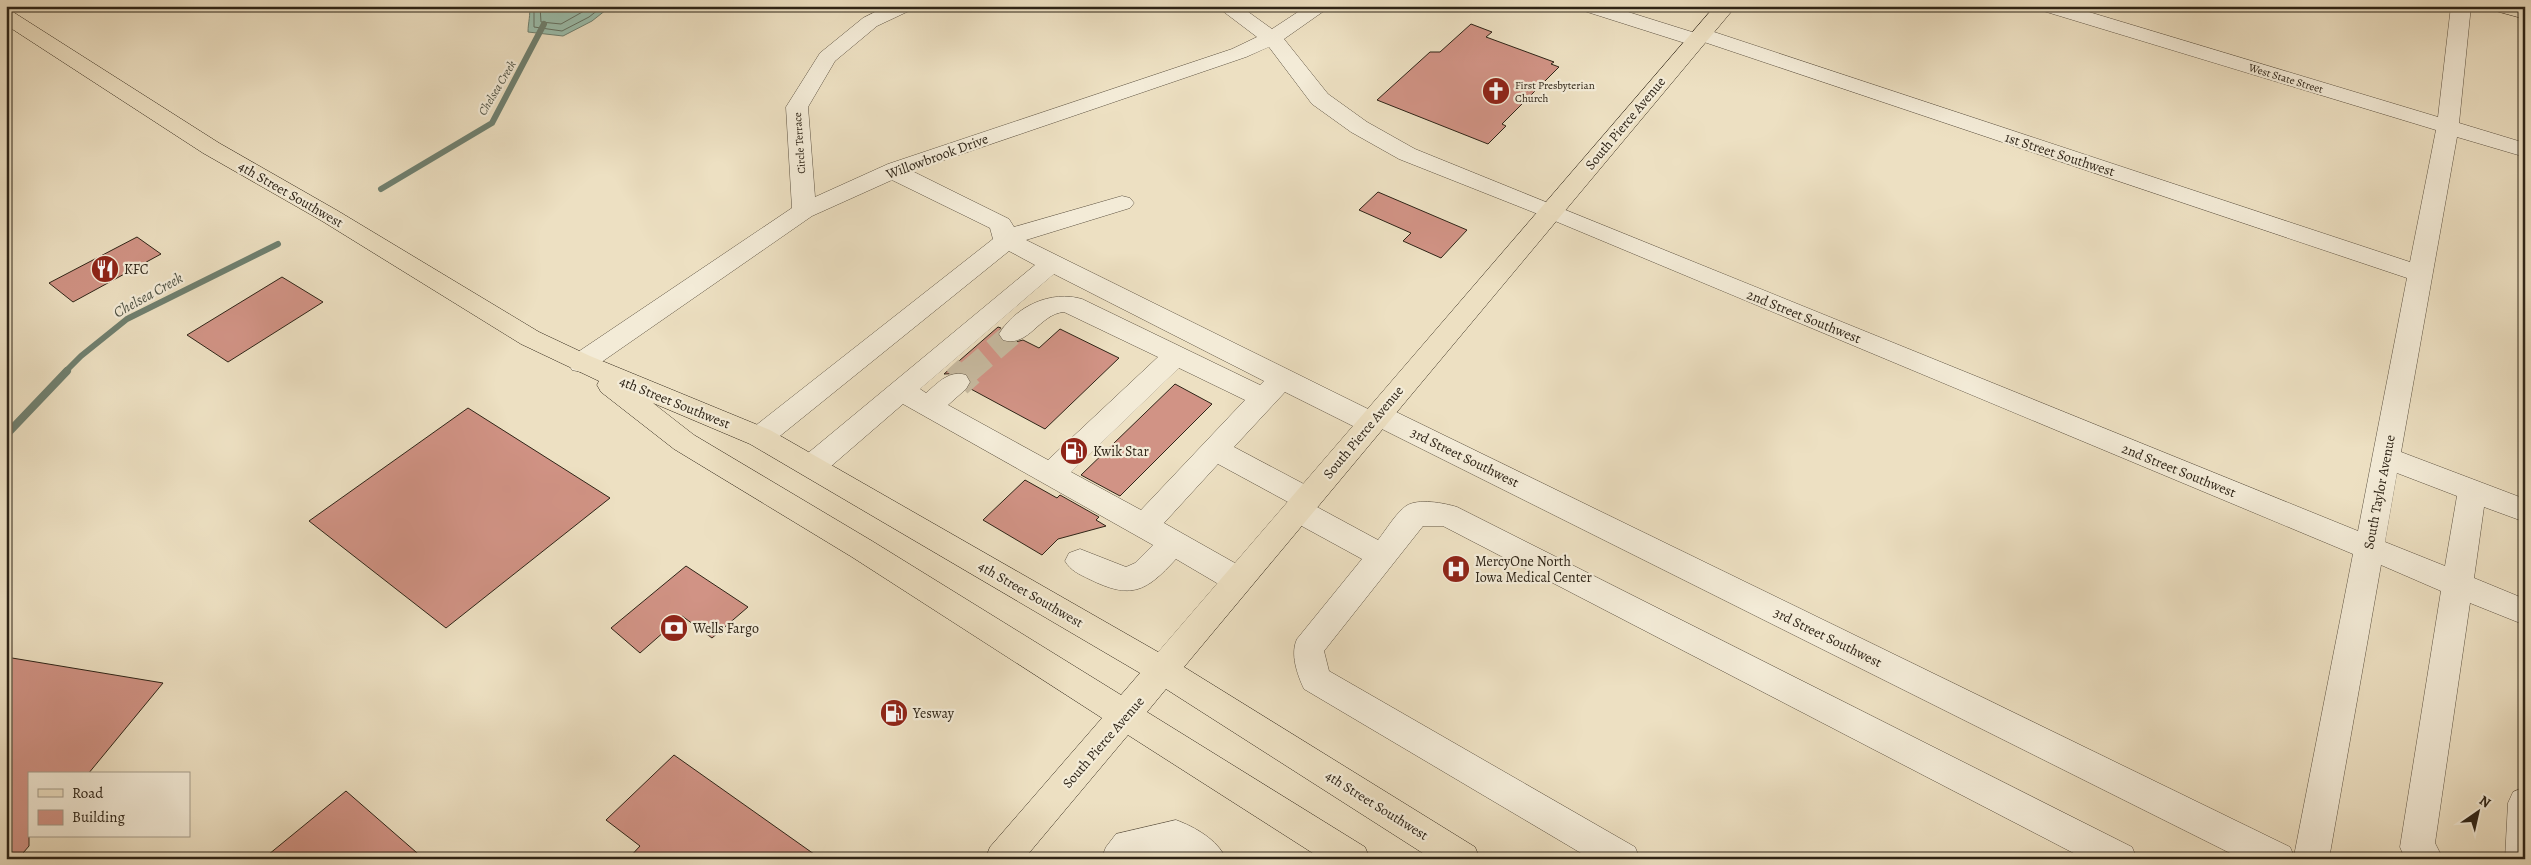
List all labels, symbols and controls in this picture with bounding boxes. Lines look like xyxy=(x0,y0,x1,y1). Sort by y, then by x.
water label: Chelsea Creek xyxy=(474,57,520,118)
street label: West State Street xyxy=(2246,60,2325,97)
street label: South Pierce Avenue xyxy=(1581,73,1670,174)
church icon: First Presbyterian Church xyxy=(1481,76,1511,106)
place label: First Presbyterian Church xyxy=(1515,78,1595,106)
street label: Circle Terrace xyxy=(790,112,809,174)
street label: 1st Street Southwest xyxy=(2002,128,2118,181)
street label: Willowbrook Drive xyxy=(883,129,991,184)
street label: 4th Street Southwest xyxy=(235,157,347,232)
restaurant icon: KFC xyxy=(90,254,120,284)
place label: KFC xyxy=(124,260,149,279)
water label: Chelsea Creek xyxy=(110,268,187,322)
street label: 2nd Street Southwest xyxy=(1744,285,1864,348)
street label: 4th Street Southwest xyxy=(617,372,733,434)
street label: South Pierce Avenue xyxy=(1319,382,1408,483)
street label: 3rd Street Southwest xyxy=(1407,423,1522,492)
street label: South Taylor Avenue xyxy=(2359,433,2400,551)
fuel station icon: Kwik Star xyxy=(1059,436,1089,466)
street label: 2nd Street Southwest xyxy=(2119,439,2239,502)
place label: Kwik Star xyxy=(1093,442,1149,461)
place label: MercyOne North Iowa Medical Center xyxy=(1475,552,1593,587)
hospital icon: MercyOne North Iowa Medical Center xyxy=(1441,554,1471,584)
street label: 4th Street Southwest xyxy=(975,557,1087,632)
street label: 3rd Street Southwest xyxy=(1770,603,1885,672)
bank icon: Wells Fargo xyxy=(659,613,689,643)
place label: Wells Fargo xyxy=(692,619,759,638)
street label: South Pierce Avenue xyxy=(1058,692,1149,792)
fuel station icon: Yesway xyxy=(879,698,909,728)
place label: Yesway xyxy=(912,704,955,723)
street label: 4th Street Southwest xyxy=(1322,766,1432,845)
legend xyxy=(28,772,190,838)
text: Road xyxy=(72,783,104,803)
north arrow xyxy=(2454,788,2504,838)
text: N xyxy=(2475,791,2495,812)
text: Building xyxy=(72,807,125,827)

